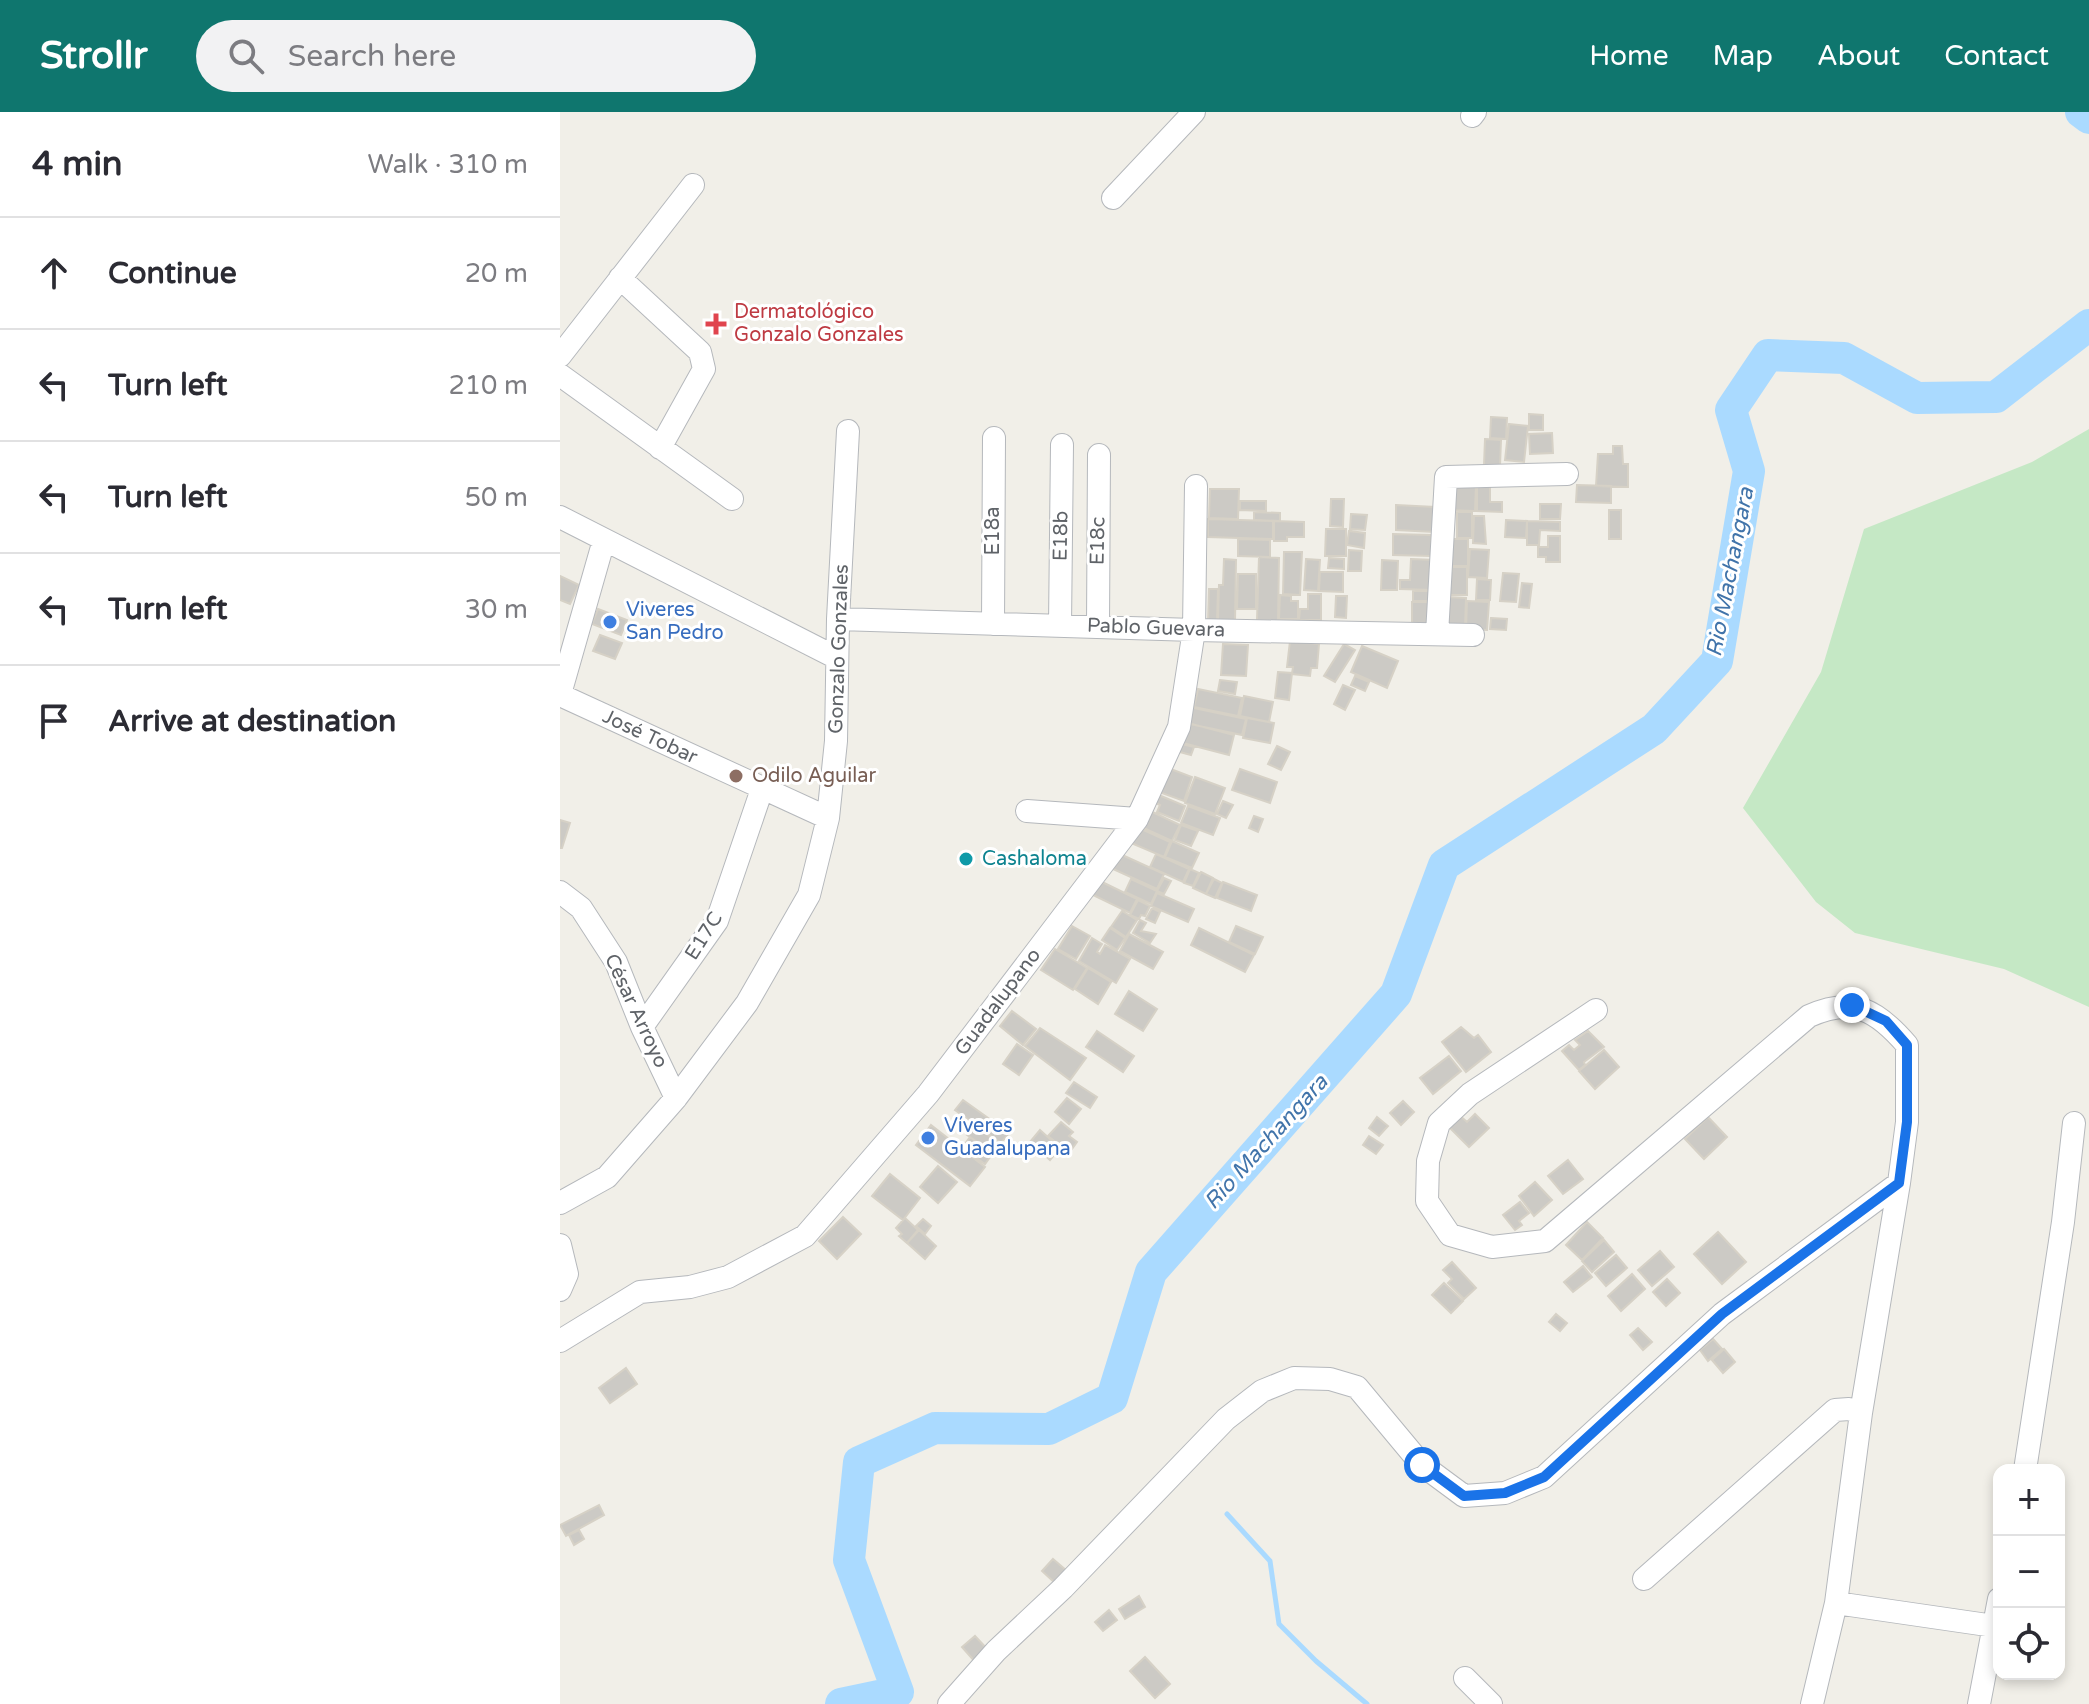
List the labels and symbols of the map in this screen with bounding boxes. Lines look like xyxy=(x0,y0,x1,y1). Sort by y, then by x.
place label: Dermatológico Gonzalo Gonzales xyxy=(734,300,904,347)
marker: Dermatológico Gonzalo Gonzales xyxy=(705,313,727,335)
water label: Rio Machangara xyxy=(1701,485,1759,659)
street label: E18a xyxy=(981,506,1005,556)
street label: E18b xyxy=(1049,511,1073,561)
street label: E18c xyxy=(1086,517,1110,565)
street label: Gonzalo Gonzales xyxy=(824,564,854,734)
place label: Viveres San Pedro xyxy=(626,598,724,645)
marker: Viveres San Pedro xyxy=(601,613,619,631)
street label: Pablo Guevara xyxy=(1086,614,1226,642)
street label: José Tobar xyxy=(599,705,702,770)
place label: Odilo Aguilar xyxy=(752,764,876,788)
marker: Odilo Aguilar xyxy=(727,767,745,785)
place label: Cashaloma xyxy=(982,847,1087,871)
marker: Cashaloma xyxy=(957,850,975,868)
street label: E17C xyxy=(680,908,728,964)
street label: Guadalupano xyxy=(950,944,1046,1060)
street label: César Arroyo xyxy=(599,950,673,1072)
route end xyxy=(1834,987,1870,1023)
water label: Rio Machangara xyxy=(1199,1069,1334,1215)
place label: Víveres Guadalupana xyxy=(944,1114,1071,1161)
marker: Víveres Guadalupana xyxy=(919,1129,937,1147)
route start xyxy=(1404,1447,1440,1483)

